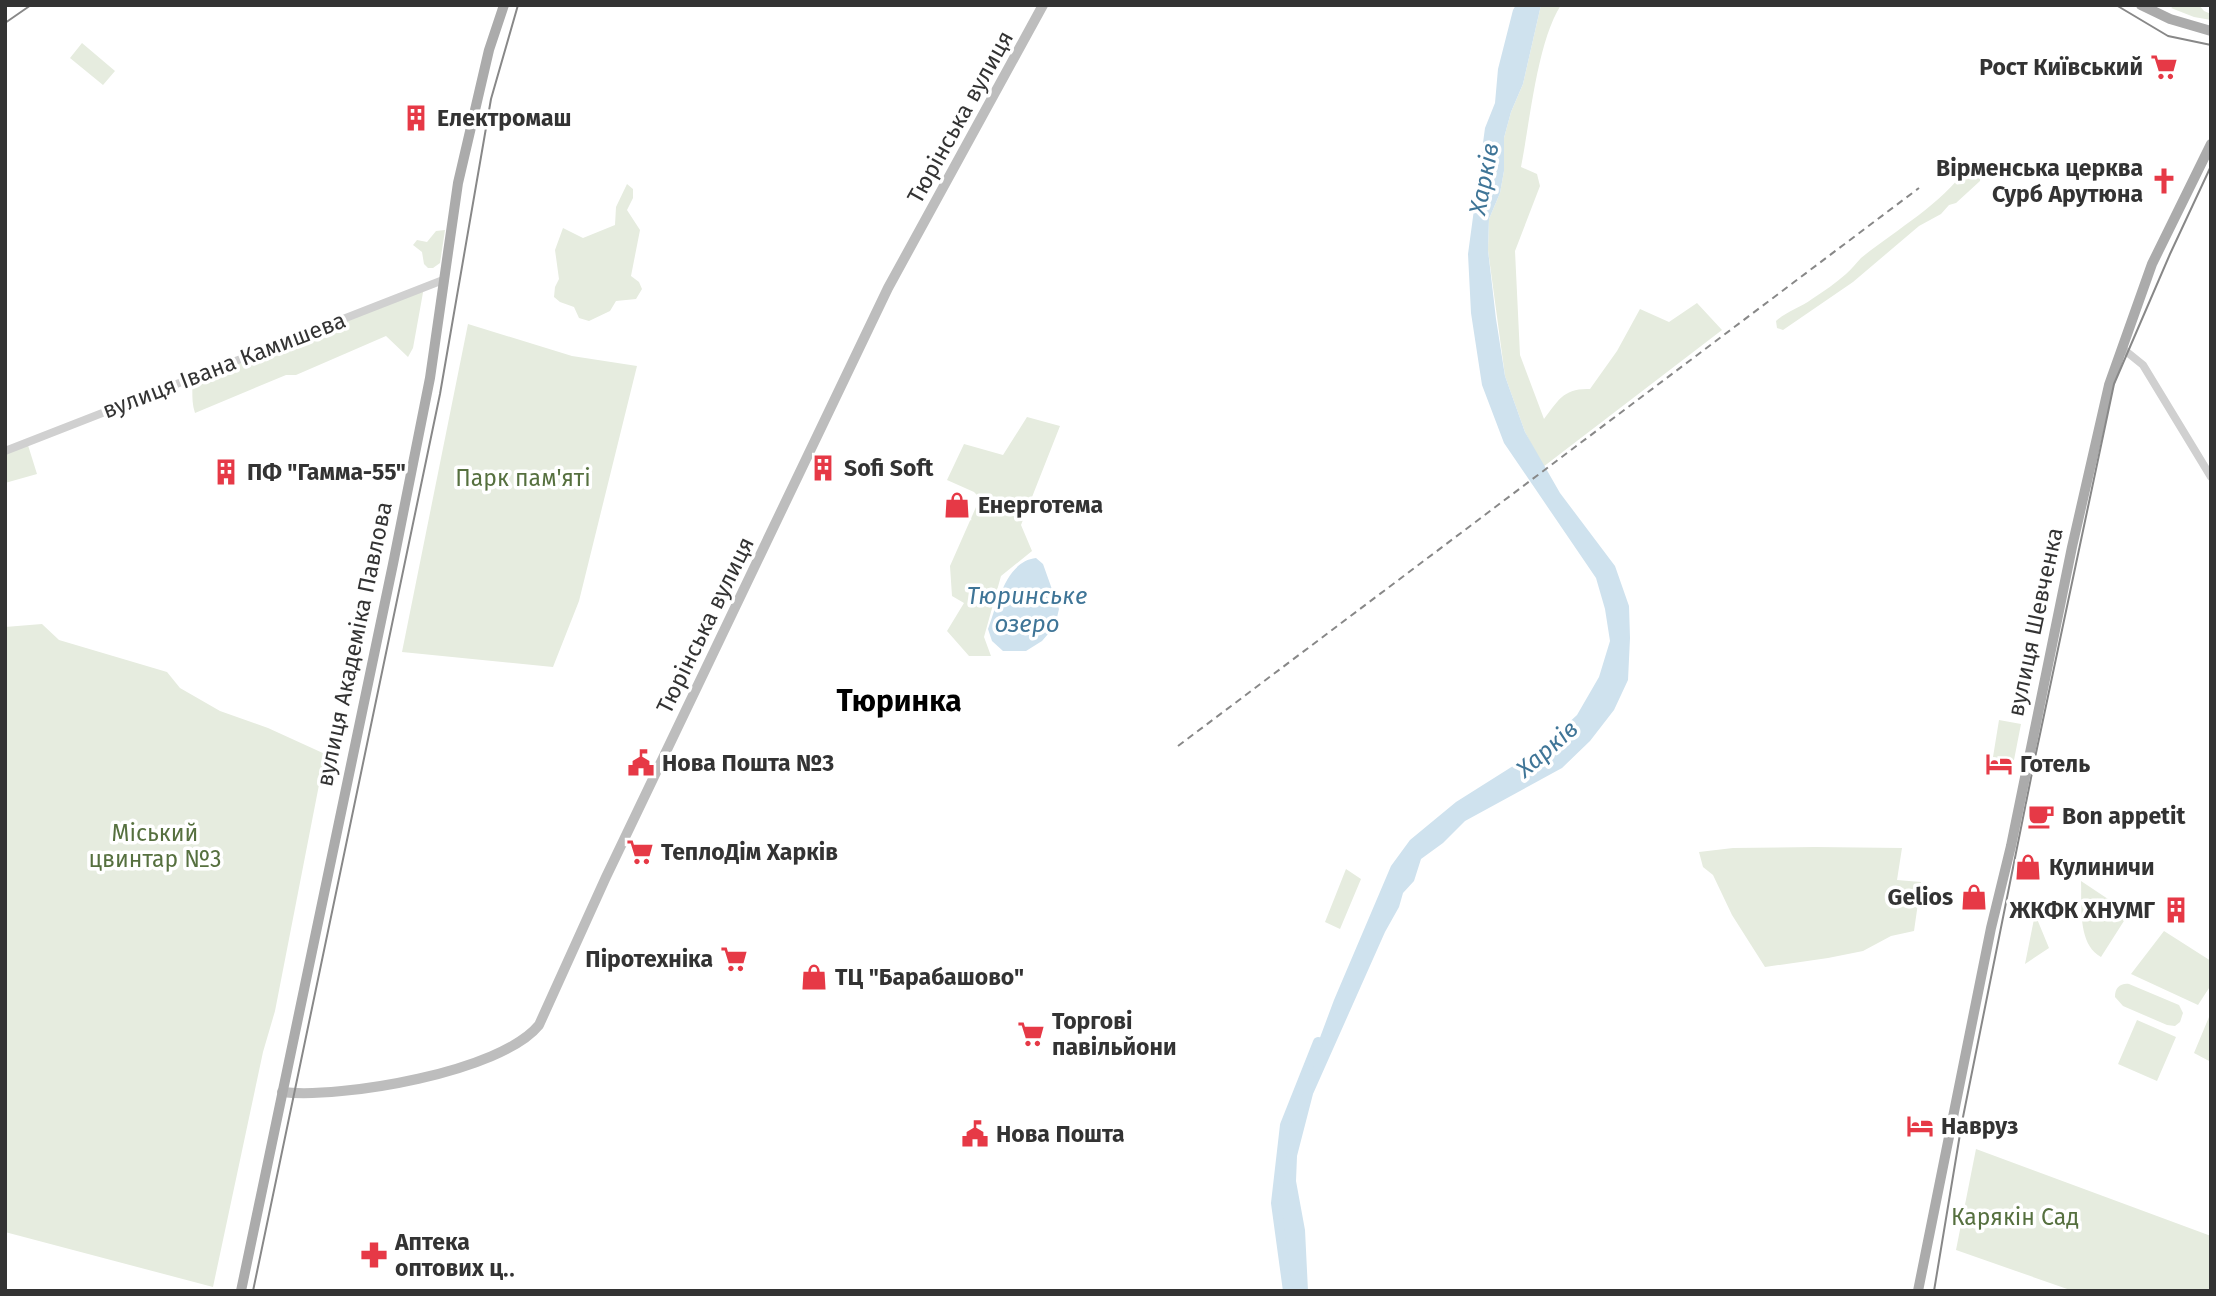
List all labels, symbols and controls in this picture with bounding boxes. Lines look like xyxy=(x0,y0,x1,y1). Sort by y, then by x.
street label: Тюрінська вулиця xyxy=(901,26,1019,208)
supermarket icon: Рост Київський xyxy=(2149,52,2179,82)
place label: Рост Київський xyxy=(1979,53,2143,81)
building icon: Електромаш xyxy=(401,103,431,133)
place label: Електромаш xyxy=(437,104,572,132)
water label: Харків xyxy=(1463,141,1505,218)
place label: Вірменська церква Сурб Арутюна xyxy=(1936,154,2143,208)
church icon: Вірменська церква Сурб Арутюна xyxy=(2149,166,2179,196)
street label: вулиця Івана Камишева xyxy=(98,306,350,424)
building icon: Sofi Soft xyxy=(808,453,838,483)
place label: Sofi Soft xyxy=(844,454,935,482)
building icon: ПФ "Гамма-55" xyxy=(211,457,241,487)
place label: ПФ "Гамма-55" xyxy=(247,458,406,486)
park label: Парк пам'яті xyxy=(455,464,591,492)
shop icon: Енерготема xyxy=(942,490,972,520)
place label: Енерготема xyxy=(978,491,1103,519)
street label: вулиця Академіка Павлова xyxy=(310,499,398,789)
street label: вулиця Шевченка xyxy=(2001,525,2069,719)
street label: Тюрінська вулиця xyxy=(650,532,760,718)
water label: Тюринське озеро xyxy=(967,582,1087,638)
district label: Тюринка xyxy=(836,683,962,719)
water label: Харків xyxy=(1510,715,1584,784)
public building icon: Нова Пошта №3 xyxy=(626,748,656,778)
place label: Нова Пошта №3 xyxy=(662,749,834,777)
hotel icon: Готель xyxy=(1984,749,2014,779)
place label: Готель xyxy=(2020,750,2090,778)
cafe icon: Bon appetit xyxy=(2026,801,2056,831)
place label: Bon appetit xyxy=(2062,802,2186,830)
park label: Міський цвинтар №3 xyxy=(89,819,221,873)
supermarket icon: ТеплоДім Харків xyxy=(625,837,655,867)
place label: ТеплоДім Харків xyxy=(661,838,838,866)
shop icon: Кулиничи xyxy=(2013,852,2043,882)
place label: Кулиничи xyxy=(2049,853,2155,881)
shop icon: Gelios xyxy=(1959,882,1989,912)
place label: Gelios xyxy=(1888,883,1953,911)
building icon: ЖКФК ХНУМГ xyxy=(2161,895,2191,925)
place label: ЖКФК ХНУМГ xyxy=(2008,896,2155,924)
supermarket icon: Піротехніка xyxy=(719,944,749,974)
place label: Піротехніка xyxy=(585,945,713,973)
shop icon: ТЦ "Барабашово" xyxy=(799,962,829,992)
place label: ТЦ "Барабашово" xyxy=(835,963,1024,991)
place label: Торгові павільйони xyxy=(1052,1007,1177,1061)
supermarket icon: Торгові павільйони xyxy=(1016,1019,1046,1049)
hotel icon: Навруз xyxy=(1905,1111,1935,1141)
place label: Навруз xyxy=(1941,1112,2018,1140)
public building icon: Нова Пошта xyxy=(960,1119,990,1149)
place label: Нова Пошта xyxy=(996,1120,1125,1148)
park label: Карякін Сад xyxy=(1951,1203,2079,1231)
place label: Аптека оптових ц‥ xyxy=(394,1228,515,1282)
pharmacy icon: Аптека оптових ц‥ xyxy=(359,1240,389,1270)

